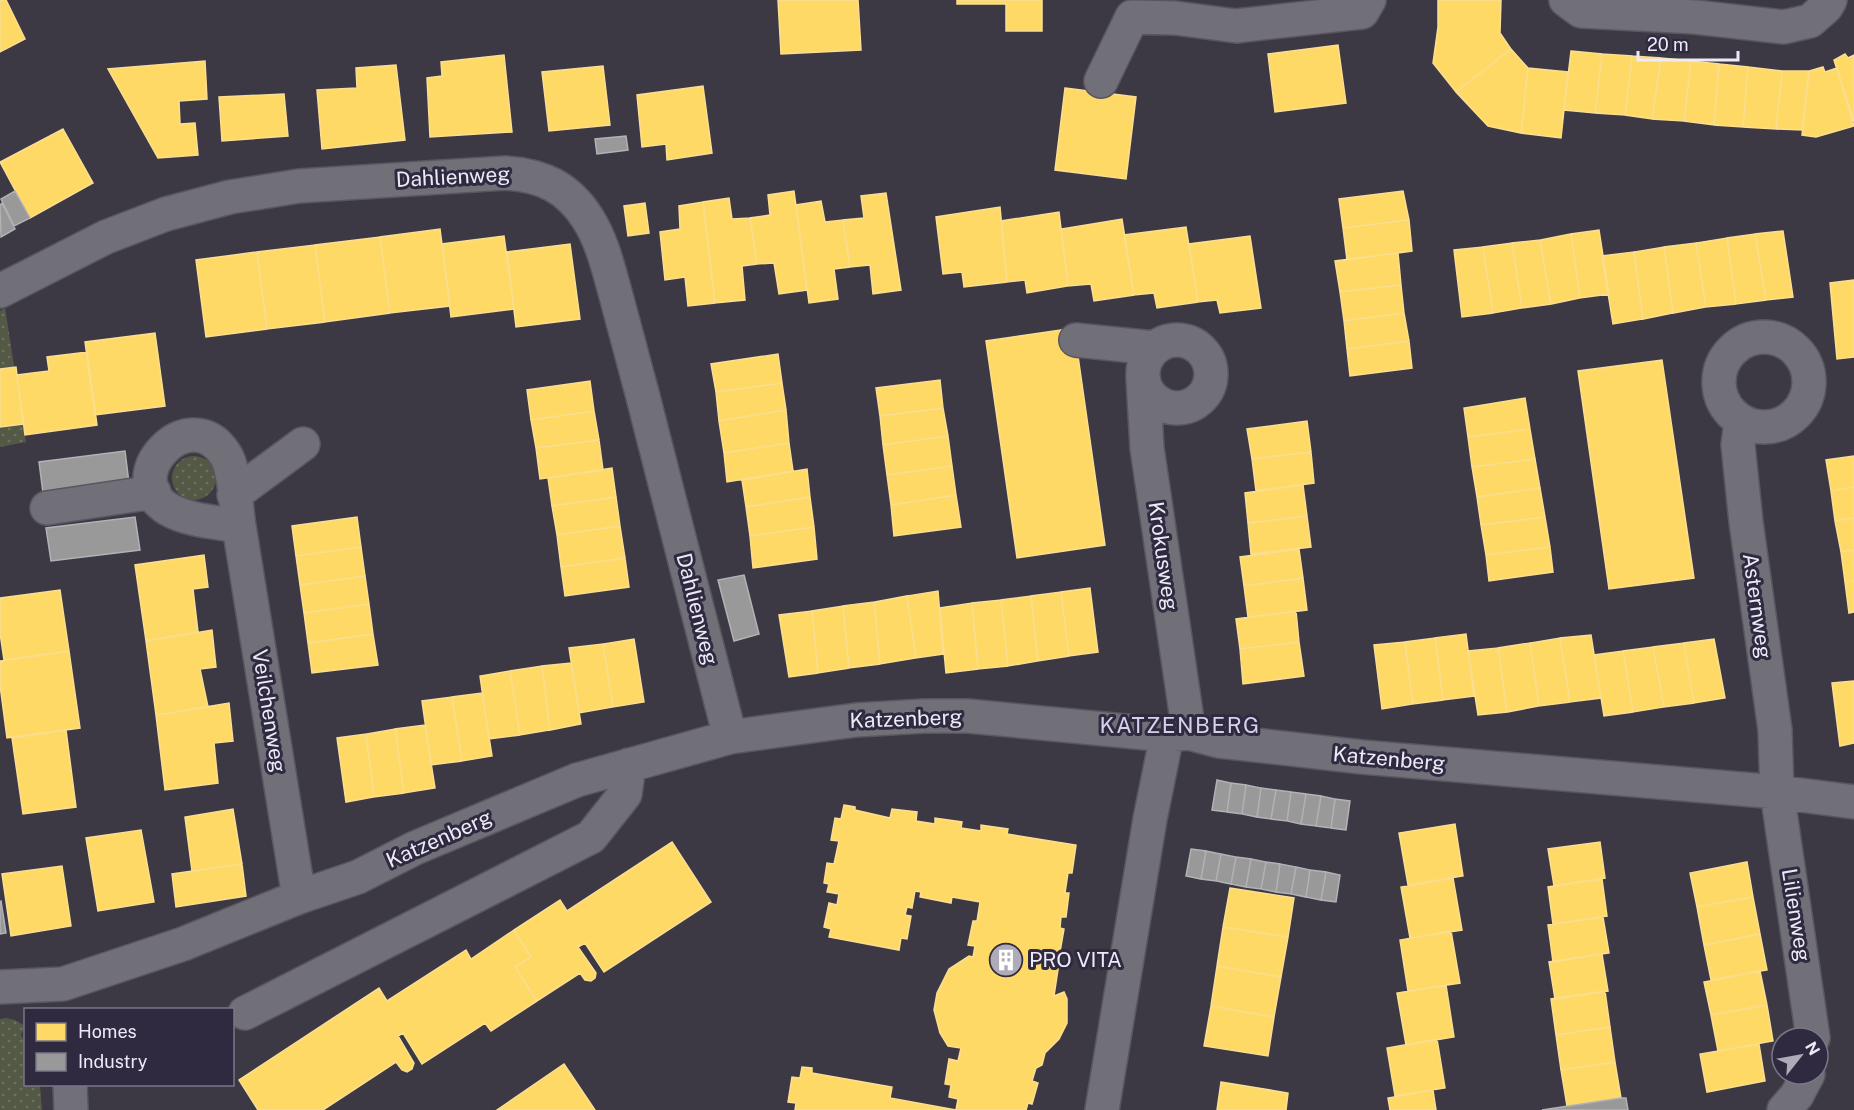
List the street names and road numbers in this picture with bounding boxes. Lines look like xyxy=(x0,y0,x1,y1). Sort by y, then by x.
street label: Dahlienweg xyxy=(395,161,511,192)
street label: Krokusweg xyxy=(1143,500,1184,612)
street label: Dahlienweg xyxy=(672,550,723,667)
street label: Asternweg xyxy=(1738,552,1777,660)
street label: Veilchenweg xyxy=(247,648,292,774)
street label: Katzenberg xyxy=(849,704,963,733)
street label: Katzenberg xyxy=(1332,741,1446,776)
street label: Katzenberg xyxy=(382,804,495,873)
street label: Lilienweg xyxy=(1777,867,1816,963)

